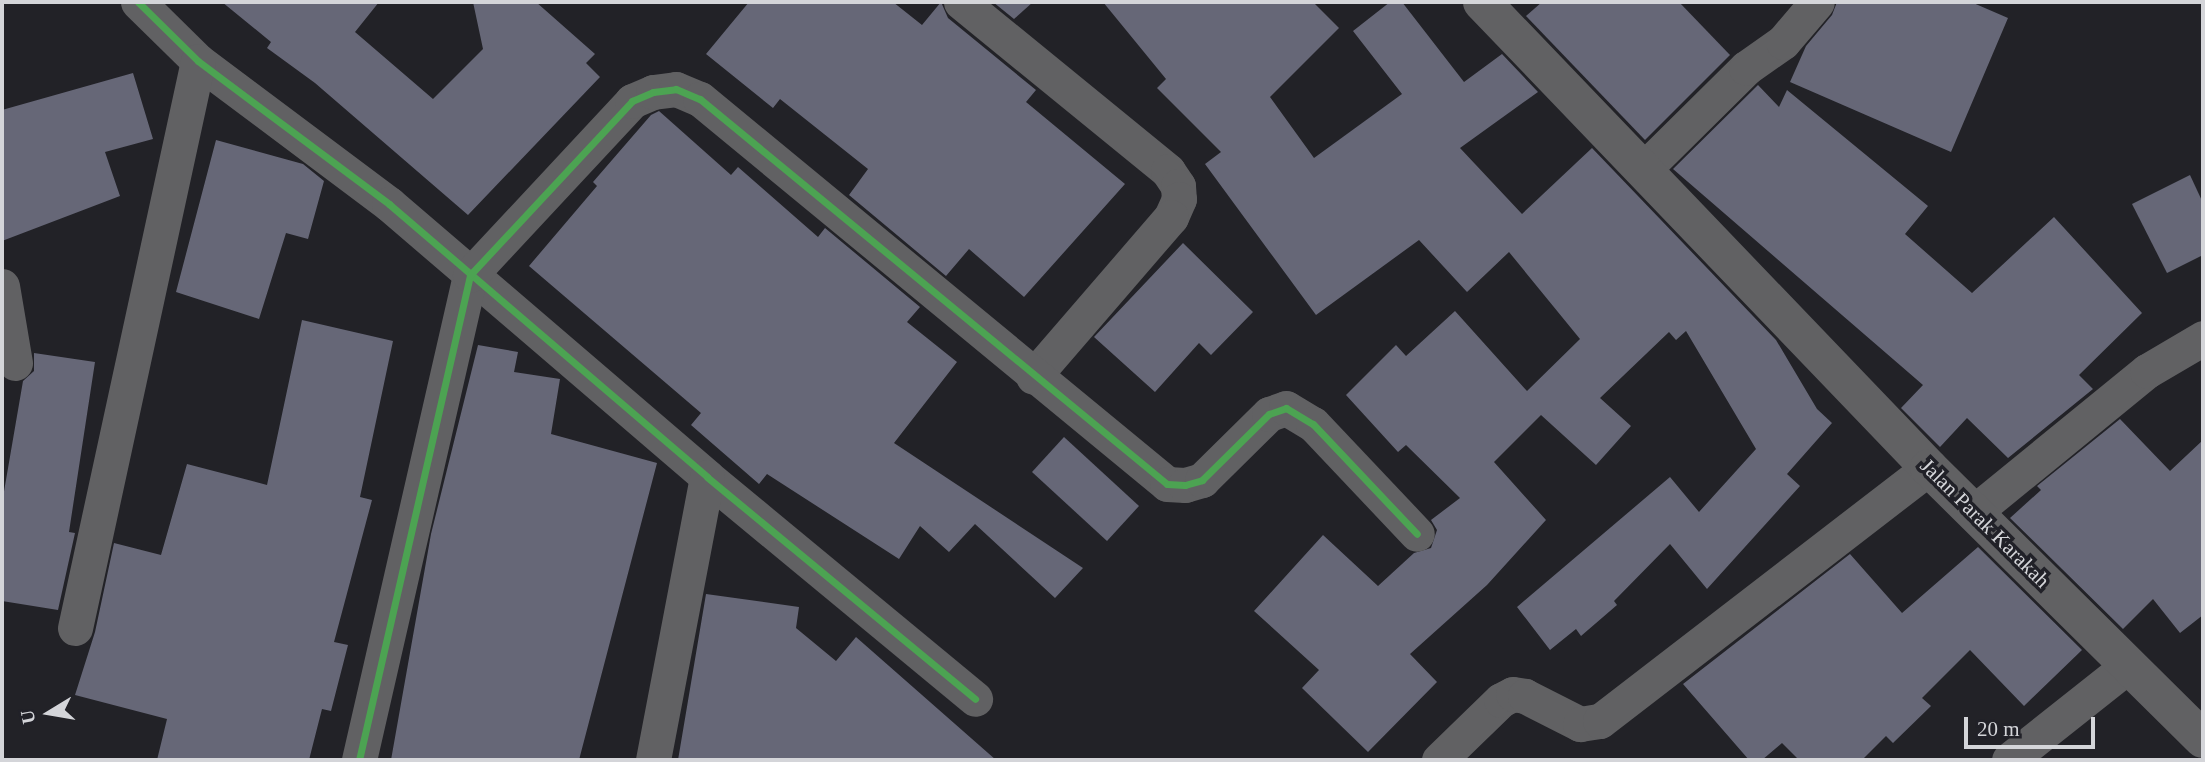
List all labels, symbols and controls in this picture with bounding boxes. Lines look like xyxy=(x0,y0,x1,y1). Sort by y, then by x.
street label: Jalan Parak Karakah xyxy=(1915,453,2055,593)
north arrow xyxy=(14,678,84,748)
scale bar xyxy=(1967,702,2098,746)
text: U xyxy=(16,708,40,726)
text: 20 m xyxy=(1977,717,2020,741)

